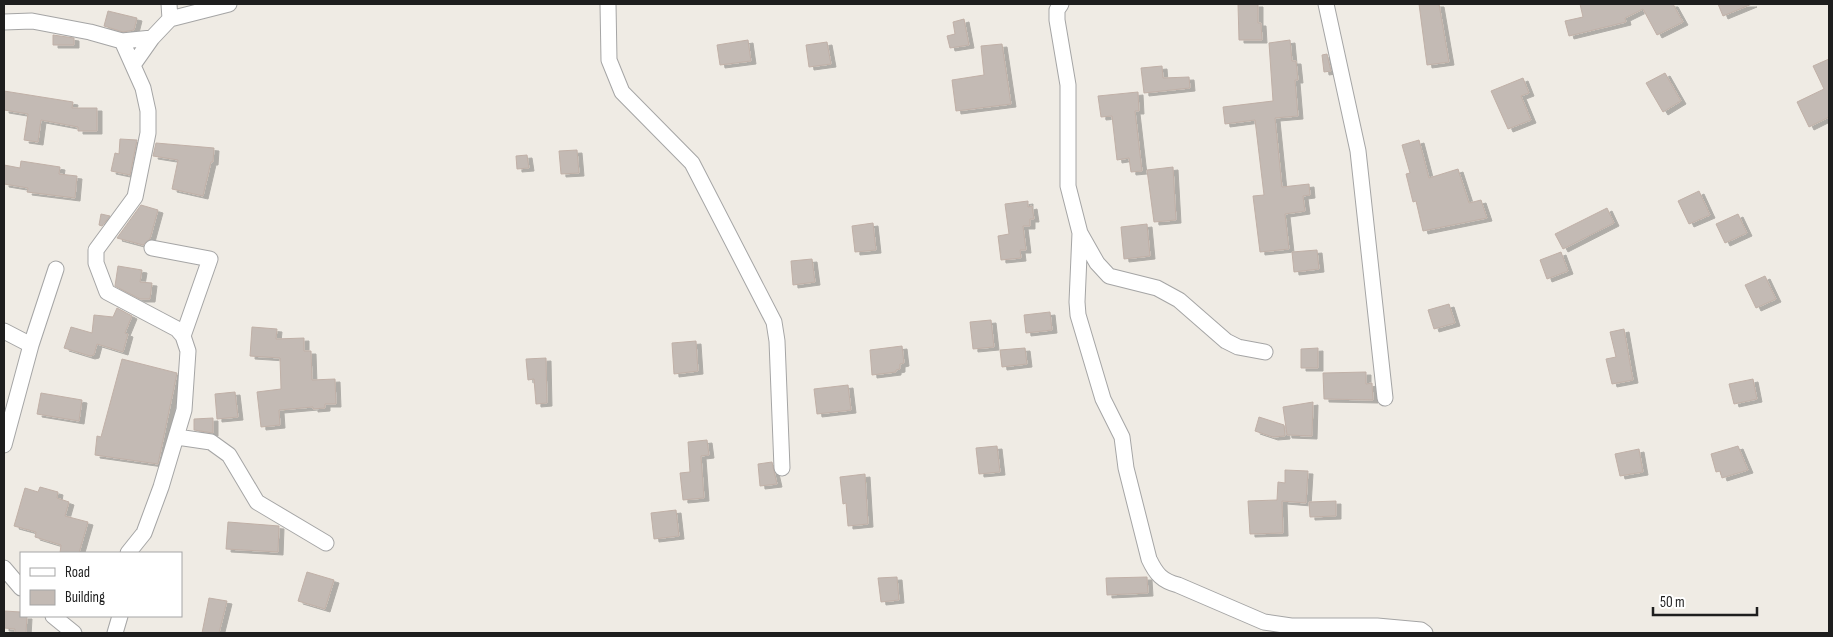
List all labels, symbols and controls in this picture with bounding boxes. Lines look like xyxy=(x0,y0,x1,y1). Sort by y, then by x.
legend xyxy=(20,552,182,617)
text: Road xyxy=(65,563,90,582)
scale bar xyxy=(1653,584,1757,616)
text: Building xyxy=(65,588,105,607)
text: 50 m xyxy=(1660,593,1685,612)

